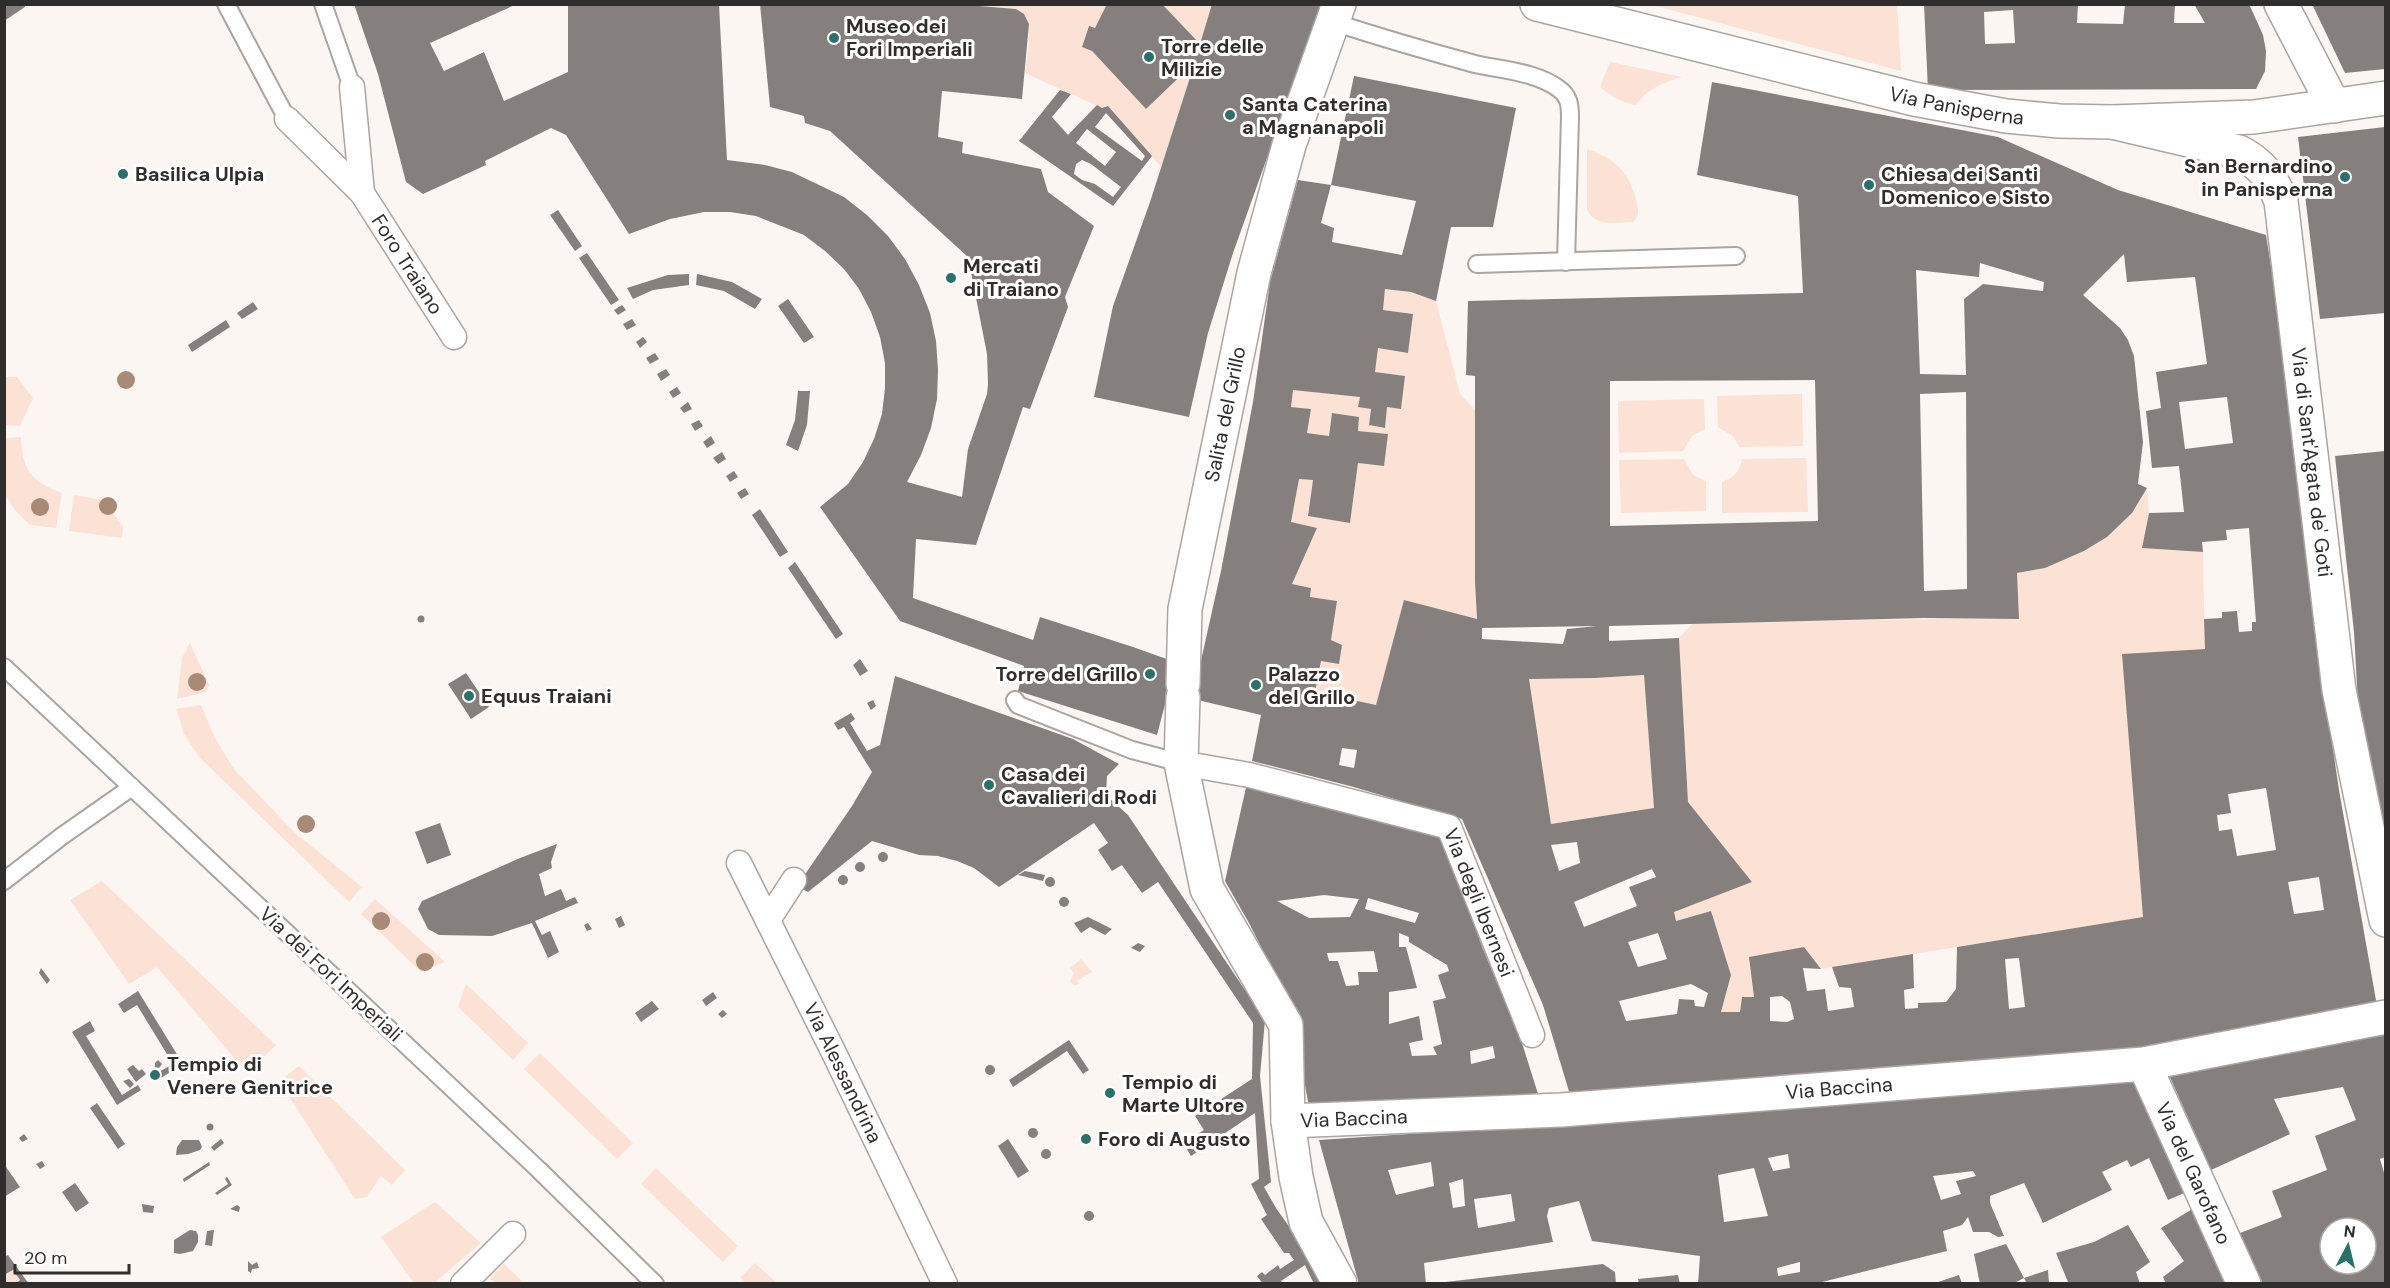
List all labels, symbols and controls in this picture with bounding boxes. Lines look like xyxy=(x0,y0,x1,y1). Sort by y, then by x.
place label: Museo dei Fori Imperiali xyxy=(846,13,973,62)
marker: Museo dei Fori Imperiali xyxy=(827,31,841,45)
place label: Torre delle Milizie xyxy=(1161,33,1264,82)
marker: Torre delle Milizie xyxy=(1142,50,1156,64)
street label: Via Panisperna xyxy=(1887,80,2025,131)
place label: Santa Caterina a Magnanapoli xyxy=(1242,91,1388,140)
marker: Santa Caterina a Magnanapoli xyxy=(1223,108,1237,122)
place label: San Bernardino in Panisperna xyxy=(2184,153,2333,202)
place label: Basilica Ulpia xyxy=(135,161,264,187)
place label: Chiesa dei Santi Domenico e Sisto xyxy=(1881,161,2050,210)
marker: Basilica Ulpia xyxy=(116,167,130,181)
marker: San Bernardino in Panisperna xyxy=(2338,170,2352,184)
marker: Chiesa dei Santi Domenico e Sisto xyxy=(1862,178,1876,192)
street label: Foro Traiano xyxy=(366,209,449,319)
place label: Mercati di Traiano xyxy=(963,253,1059,302)
marker: Mercati di Traiano xyxy=(944,271,958,285)
street label: Salita del Grillo xyxy=(1198,344,1252,484)
street label: Via di Sant'Agata de' Goti xyxy=(2286,346,2339,579)
place label: Torre del Grillo xyxy=(995,661,1138,687)
place label: Palazzo del Grillo xyxy=(1268,661,1355,710)
marker: Torre del Grillo xyxy=(1143,667,1157,681)
marker: Palazzo del Grillo xyxy=(1249,678,1263,692)
place label: Equus Traiani xyxy=(481,683,612,709)
marker: Equus Traiani xyxy=(462,689,476,703)
place label: Casa dei Cavalieri di Rodi xyxy=(1001,761,1157,810)
marker: Casa dei Cavalieri di Rodi xyxy=(982,778,996,792)
street label: Via degli Ibernesi xyxy=(1438,824,1520,981)
street label: Via dei Fori Imperiali xyxy=(254,901,408,1047)
street label: Via Alessandrina xyxy=(798,998,888,1147)
place label: Tempio di Venere Genitrice xyxy=(167,1051,333,1100)
marker: Tempio di Venere Genitrice xyxy=(148,1068,162,1082)
place label: Tempio di Marte Ultore xyxy=(1122,1069,1244,1118)
street label: Via Baccina xyxy=(1784,1071,1894,1105)
marker: Tempio di Marte Ultore xyxy=(1103,1086,1117,1100)
street label: Via del Garofano xyxy=(2150,1098,2237,1249)
street label: Via Baccina xyxy=(1300,1103,1408,1133)
place label: Foro di Augusto xyxy=(1098,1126,1251,1152)
marker: Foro di Augusto xyxy=(1079,1132,1093,1146)
north arrow xyxy=(2318,1216,2378,1276)
text: N xyxy=(2343,1220,2357,1243)
scale bar xyxy=(15,1237,129,1275)
text: 20 m xyxy=(24,1246,67,1270)

